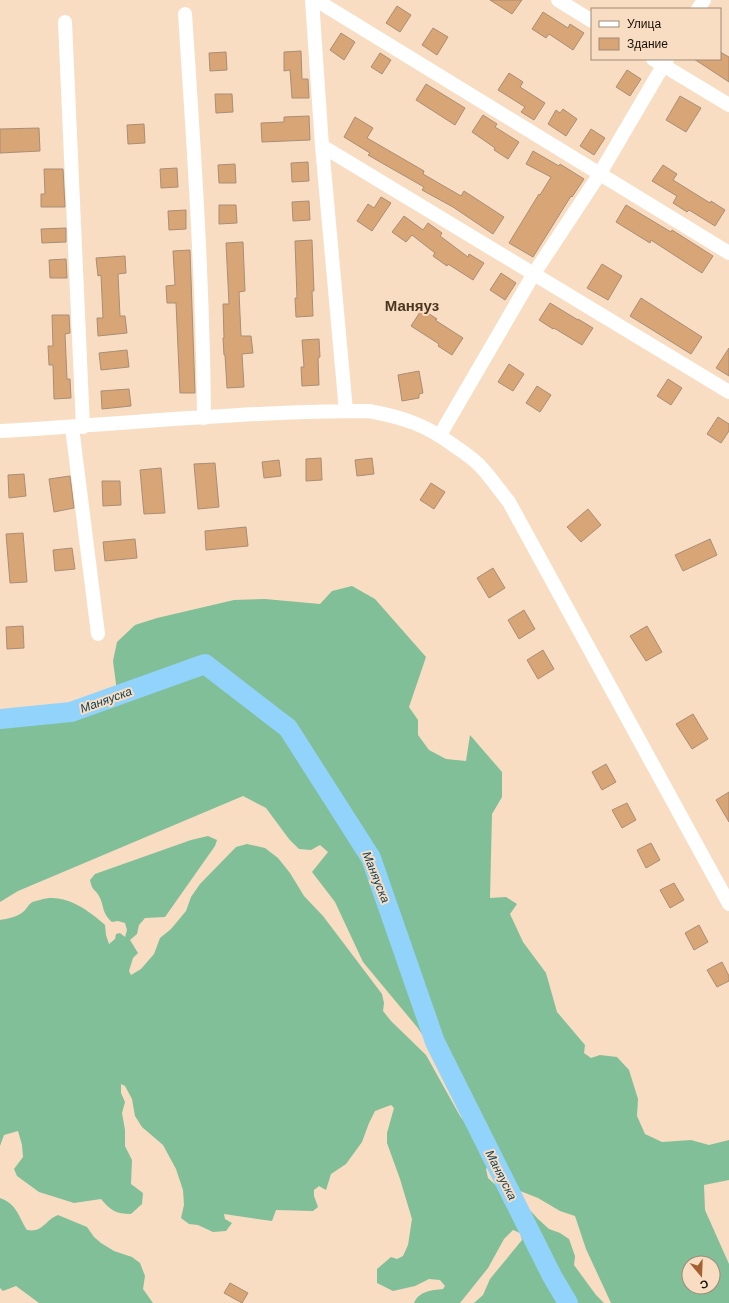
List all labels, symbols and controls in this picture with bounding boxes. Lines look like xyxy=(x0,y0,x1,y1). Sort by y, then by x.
legend xyxy=(591,8,721,60)
text: Улица xyxy=(627,16,661,31)
text: Здание xyxy=(627,36,668,51)
district label: Маняуз xyxy=(385,296,439,314)
water label: Маняуска xyxy=(78,683,134,716)
water label: Маняуска xyxy=(359,849,394,905)
water label: Маняуска xyxy=(482,1147,521,1203)
north arrow xyxy=(681,1255,721,1295)
text: С xyxy=(698,1277,710,1292)

